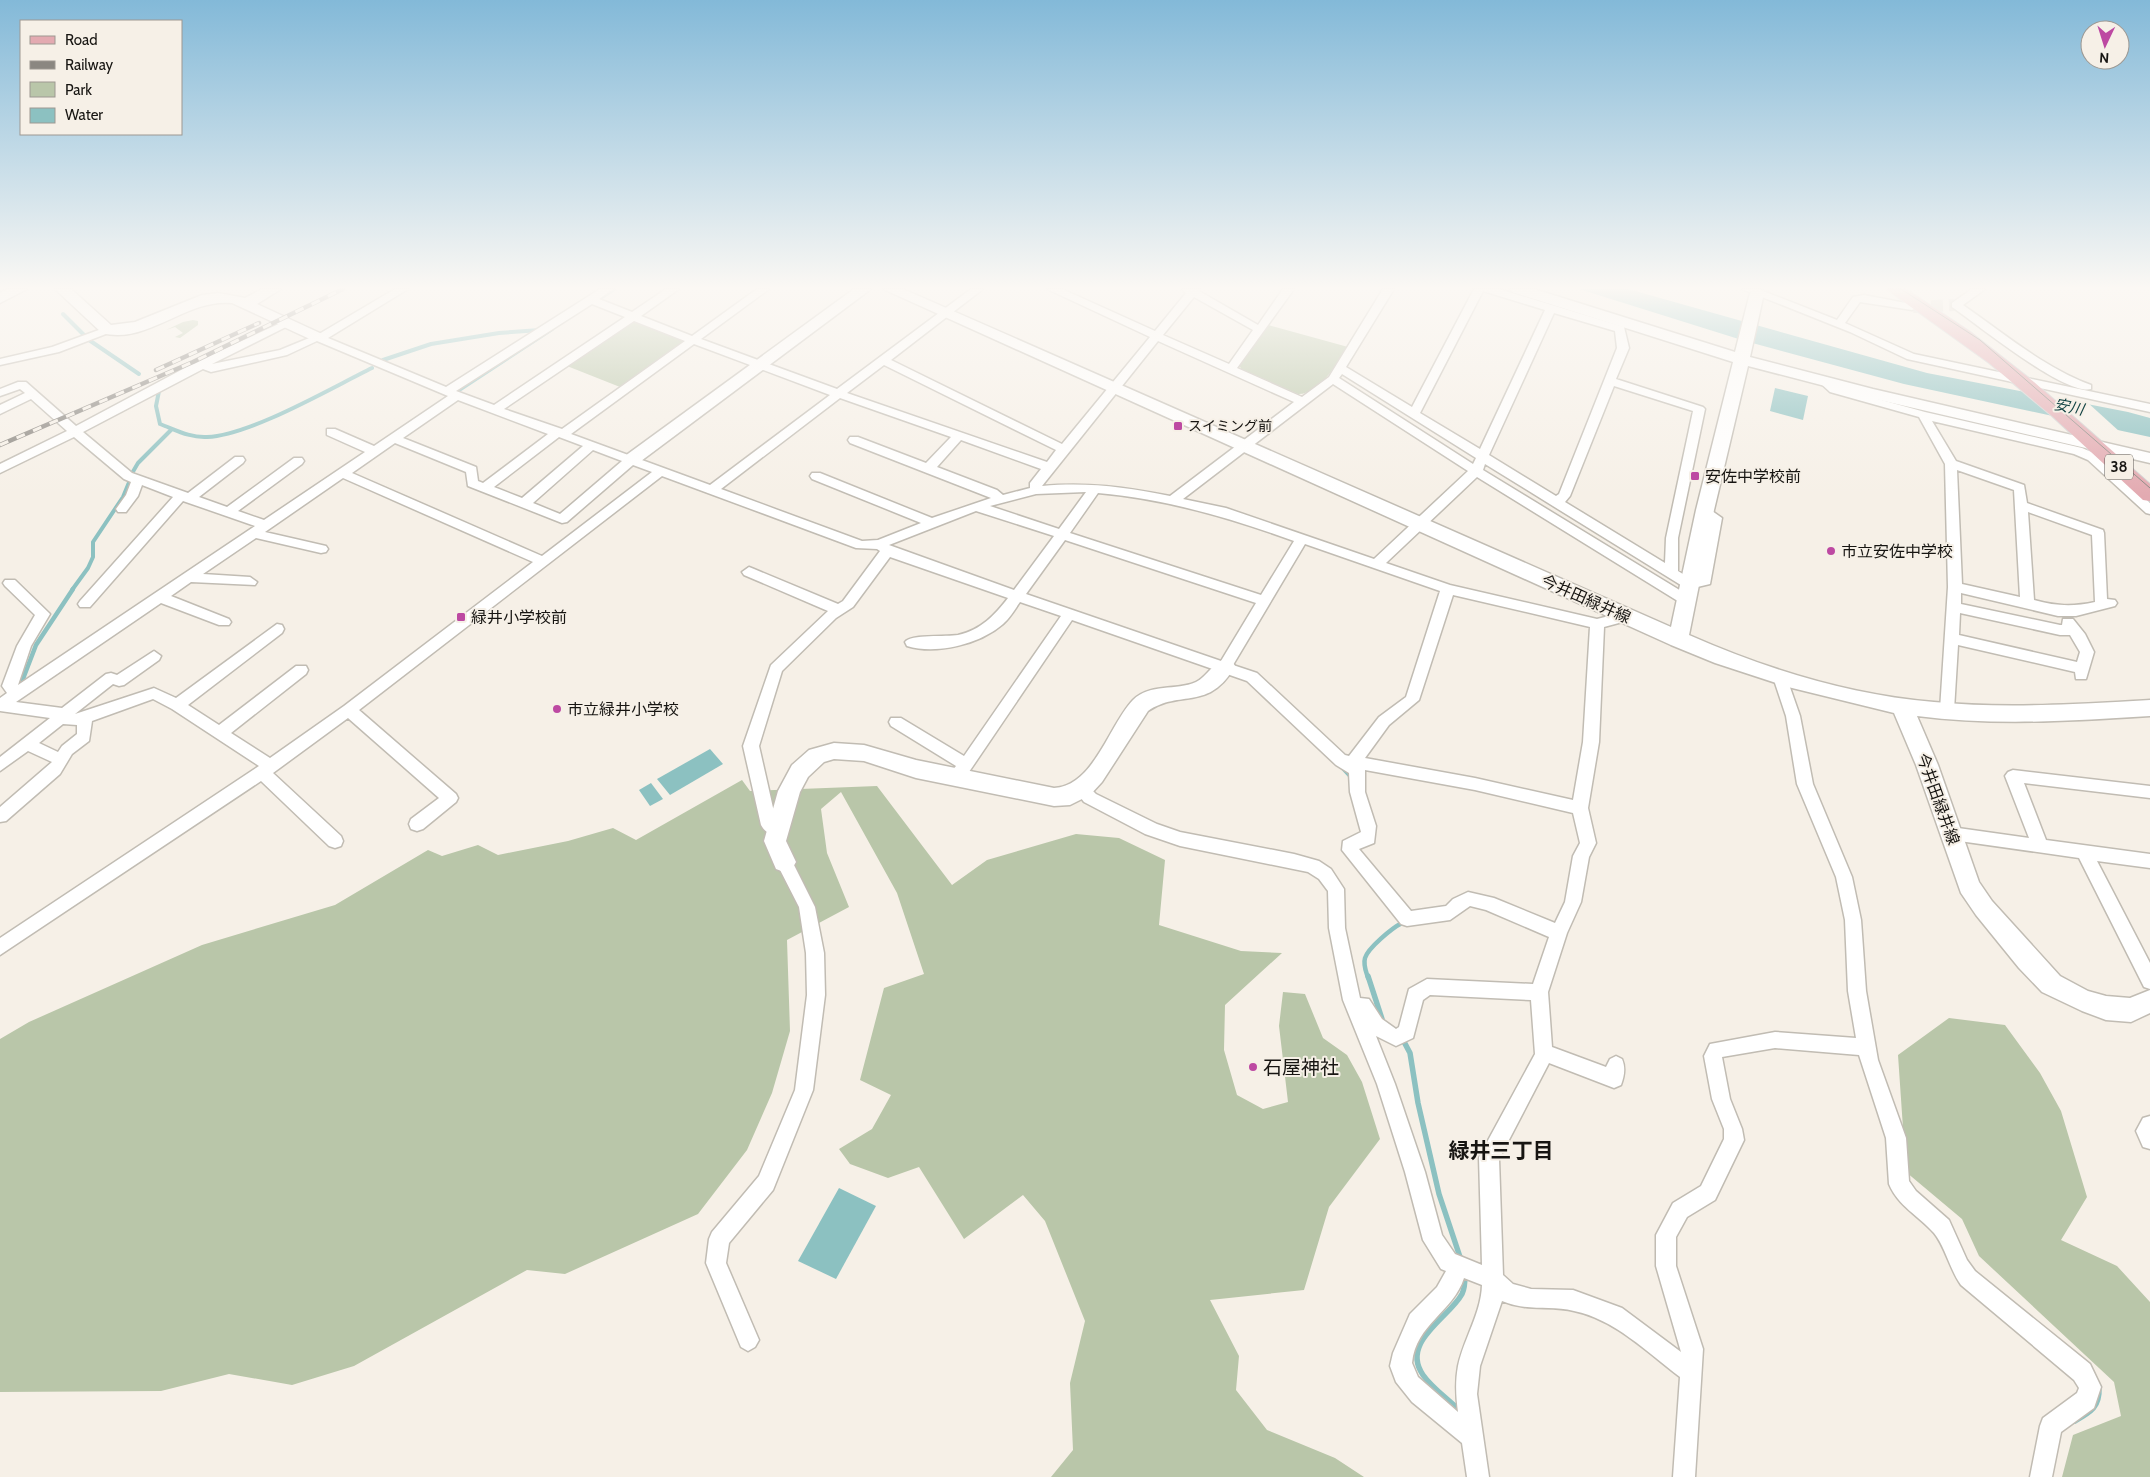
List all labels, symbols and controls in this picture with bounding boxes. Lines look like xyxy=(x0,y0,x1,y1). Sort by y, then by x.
legend xyxy=(20,20,182,135)
north arrow xyxy=(2080,20,2130,70)
text: Road xyxy=(65,31,98,49)
text: N xyxy=(2099,49,2110,67)
text: Railway xyxy=(65,56,114,74)
text: Park xyxy=(65,81,92,99)
text: Water xyxy=(65,106,103,124)
water label: 安川 xyxy=(2053,395,2087,419)
place label: スイミング前 xyxy=(1188,417,1272,435)
marker: スイミング前 xyxy=(1172,420,1184,432)
road number: 38 xyxy=(2105,454,2133,480)
place label: 安佐中学校前 xyxy=(1705,467,1801,486)
marker: 安佐中学校前 xyxy=(1689,470,1701,482)
place label: 市立安佐中学校 xyxy=(1841,542,1953,561)
marker: 市立安佐中学校 xyxy=(1825,545,1837,557)
street label: 今井田緑井線 xyxy=(1538,571,1634,627)
place label: 緑井小学校前 xyxy=(471,608,567,627)
marker: 緑井小学校前 xyxy=(455,611,467,623)
place label: 市立緑井小学校 xyxy=(567,700,679,719)
marker: 市立緑井小学校 xyxy=(551,703,563,715)
street label: 今井田緑井線 xyxy=(1913,751,1963,847)
place label: 石屋神社 xyxy=(1263,1056,1339,1079)
marker: 石屋神社 xyxy=(1247,1061,1259,1073)
district label: 緑井三丁目 xyxy=(1449,1138,1554,1163)

